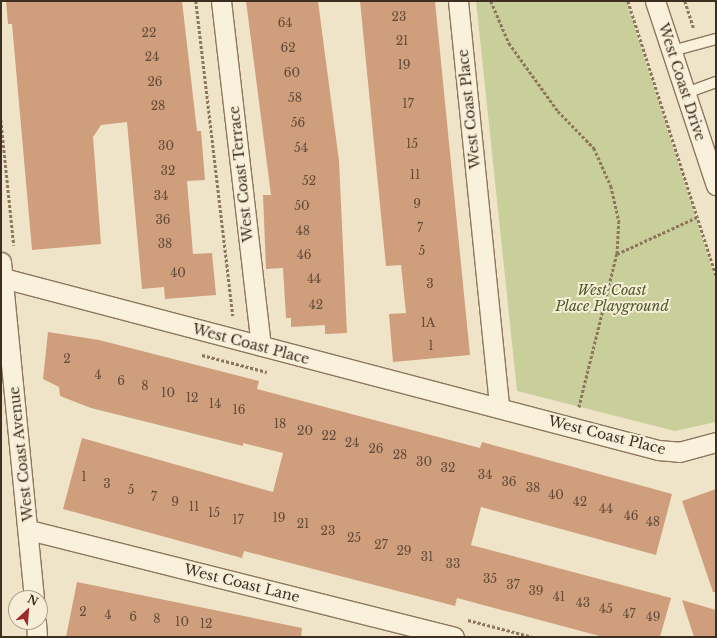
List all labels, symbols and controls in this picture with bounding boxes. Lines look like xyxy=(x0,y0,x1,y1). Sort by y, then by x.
house number: 23 xyxy=(392,10,406,24)
house number: 64 xyxy=(278,16,292,30)
street label: West Coast Drive xyxy=(655,21,709,143)
house number: 22 xyxy=(142,26,156,40)
house number: 21 xyxy=(396,34,408,48)
house number: 62 xyxy=(280,41,296,55)
street label: West Coast Place xyxy=(454,48,484,170)
house number: 24 xyxy=(145,50,159,64)
house number: 19 xyxy=(397,58,411,72)
house number: 60 xyxy=(284,66,300,80)
house number: 26 xyxy=(147,75,163,89)
house number: 58 xyxy=(288,91,302,105)
house number: 17 xyxy=(402,97,414,111)
house number: 28 xyxy=(151,99,165,113)
street label: West Coast Terrace xyxy=(225,105,257,243)
house number: 56 xyxy=(291,116,305,130)
house number: 15 xyxy=(406,137,418,151)
house number: 30 xyxy=(158,139,174,153)
house number: 54 xyxy=(294,141,308,155)
house number: 32 xyxy=(161,164,175,178)
house number: 11 xyxy=(410,168,420,182)
house number: 52 xyxy=(302,174,316,188)
house number: 34 xyxy=(154,189,168,203)
house number: 9 xyxy=(413,197,421,211)
house number: 50 xyxy=(294,199,310,213)
house number: 36 xyxy=(155,213,171,227)
house number: 7 xyxy=(417,221,423,235)
house number: 48 xyxy=(296,224,310,238)
house number: 38 xyxy=(158,237,172,251)
house number: 5 xyxy=(419,244,425,258)
house number: 46 xyxy=(297,248,311,262)
house number: 40 xyxy=(170,266,186,280)
house number: 44 xyxy=(307,272,321,286)
house number: 3 xyxy=(426,277,434,291)
park label: West Coast Place Playground xyxy=(555,282,669,314)
house number: 42 xyxy=(309,298,323,312)
house number: 1A xyxy=(421,316,435,330)
street label: West Coast Place xyxy=(191,320,311,368)
house number: 1 xyxy=(428,339,434,353)
house number: 2 xyxy=(63,352,71,366)
house number: 4 xyxy=(94,368,102,382)
house number: 6 xyxy=(117,374,125,388)
house number: 8 xyxy=(141,379,149,393)
street label: West Coast Avenue xyxy=(6,385,36,523)
house number: 10 xyxy=(161,386,175,400)
house number: 12 xyxy=(186,391,198,405)
house number: 14 xyxy=(209,397,221,411)
house number: 16 xyxy=(232,403,246,417)
street label: West Coast Place xyxy=(547,412,667,458)
house number: 18 xyxy=(274,417,286,431)
house number: 20 xyxy=(297,424,313,438)
house number: 22 xyxy=(322,429,336,443)
house number: 24 xyxy=(345,436,359,450)
house number: 26 xyxy=(368,442,384,456)
house number: 28 xyxy=(393,448,407,462)
house number: 30 xyxy=(416,455,432,469)
house number: 32 xyxy=(441,461,455,475)
house number: 34 xyxy=(478,468,492,482)
house number: 1 xyxy=(81,470,87,484)
house number: 36 xyxy=(501,475,517,489)
house number: 3 xyxy=(103,477,111,491)
house number: 38 xyxy=(526,481,540,495)
house number: 5 xyxy=(128,483,134,497)
house number: 40 xyxy=(548,488,564,502)
house number: 7 xyxy=(151,490,157,504)
house number: 9 xyxy=(171,495,179,509)
house number: 42 xyxy=(573,495,587,509)
house number: 11 xyxy=(189,500,199,514)
house number: 44 xyxy=(599,502,613,516)
house number: 15 xyxy=(208,506,220,520)
house number: 46 xyxy=(624,509,638,523)
house number: 19 xyxy=(272,511,286,525)
house number: 17 xyxy=(232,513,244,527)
house number: 48 xyxy=(646,515,660,529)
house number: 21 xyxy=(297,517,309,531)
house number: 23 xyxy=(321,524,335,538)
house number: 25 xyxy=(347,531,361,545)
house number: 27 xyxy=(374,538,388,552)
house number: 29 xyxy=(396,544,412,558)
house number: 31 xyxy=(421,550,433,564)
house number: 33 xyxy=(446,557,460,571)
street label: West Coast Lane xyxy=(182,561,302,605)
house number: 35 xyxy=(483,572,497,586)
house number: 37 xyxy=(506,578,520,592)
house number: 39 xyxy=(528,584,544,598)
north arrow xyxy=(8,590,48,630)
house number: 41 xyxy=(553,590,565,604)
text: N xyxy=(25,592,41,609)
house number: 43 xyxy=(576,596,590,610)
house number: 45 xyxy=(599,602,613,616)
house number: 2 xyxy=(79,605,87,619)
house number: 47 xyxy=(622,607,636,621)
house number: 4 xyxy=(104,608,112,622)
house number: 6 xyxy=(129,610,137,624)
house number: 49 xyxy=(646,610,660,624)
house number: 8 xyxy=(153,612,161,626)
house number: 10 xyxy=(175,615,189,629)
house number: 12 xyxy=(200,617,212,631)

